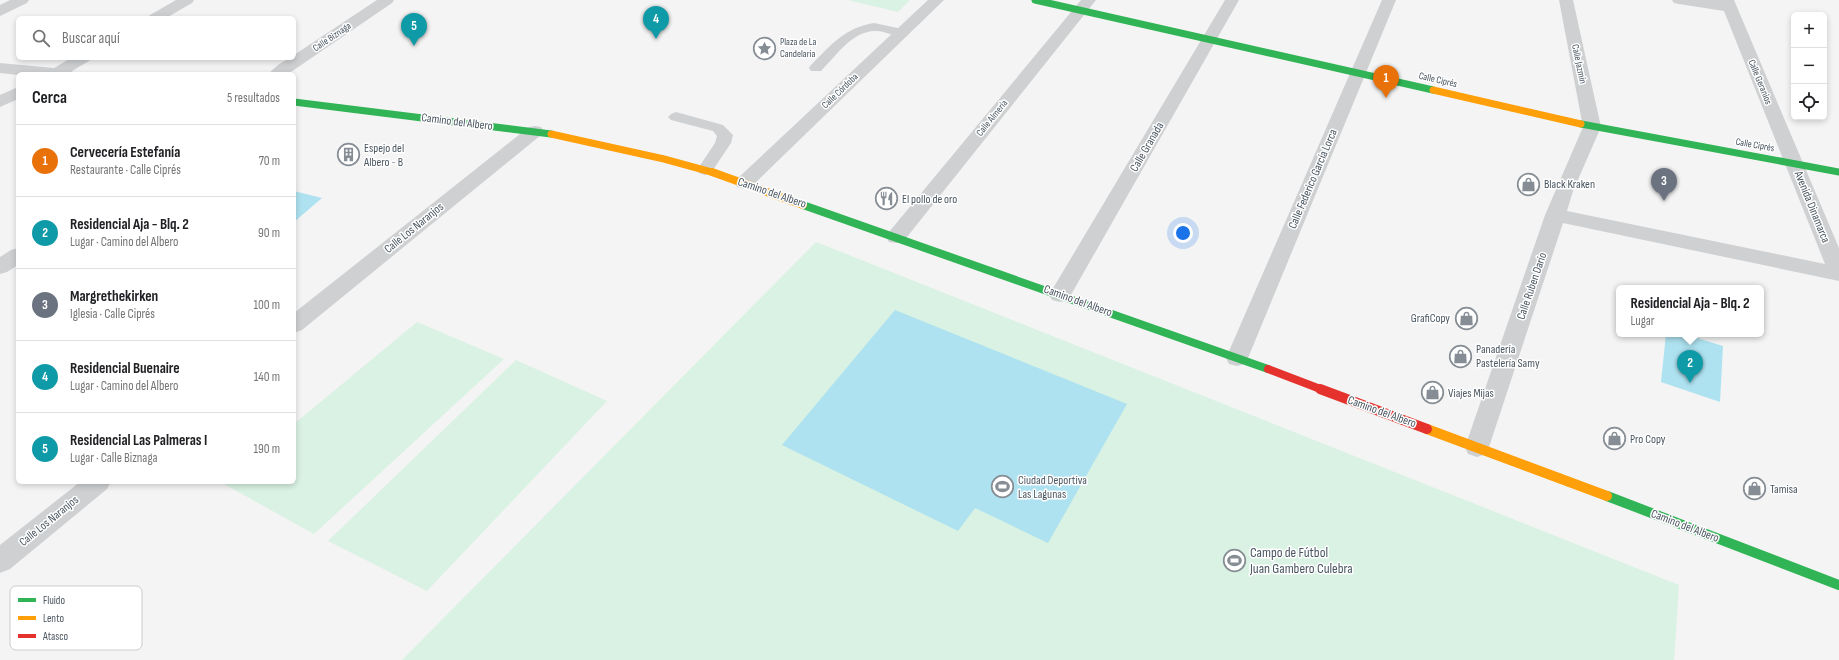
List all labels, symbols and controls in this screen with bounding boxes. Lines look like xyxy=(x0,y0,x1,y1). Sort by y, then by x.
pin: 4 xyxy=(643,6,669,39)
map controls xyxy=(1791,12,1827,120)
button: + xyxy=(1791,12,1827,48)
pin: 5 xyxy=(401,13,427,46)
search box xyxy=(16,16,296,60)
street label: Calle Biznaga xyxy=(311,20,354,54)
icon: search xyxy=(30,27,52,49)
text: Buscar aquí xyxy=(62,29,120,48)
place icon: Plaza de La Candelaria xyxy=(752,35,778,61)
place label: Plaza de La Candelaria xyxy=(780,36,816,60)
street label: Calle Jazmín xyxy=(1569,43,1589,85)
button: − xyxy=(1791,48,1827,84)
street label: Calle Geranios xyxy=(1746,58,1775,107)
pin: 1 xyxy=(1373,65,1399,98)
street label: Calle Ciprés xyxy=(1418,70,1459,90)
street label: Calle Córdoba xyxy=(819,71,861,111)
button: locate xyxy=(1791,84,1827,120)
text: Cerca xyxy=(32,88,67,108)
text: 5 resultados xyxy=(227,90,280,106)
street label: Calle Almería xyxy=(974,97,1010,139)
street label: Camino del Albero xyxy=(420,110,494,134)
street label: Calle Granada xyxy=(1127,119,1167,174)
street label: Calle Federico García Lorca xyxy=(1285,127,1341,231)
street label: Calle Ciprés xyxy=(1735,136,1776,154)
place label: Espejo del Albero - B xyxy=(363,141,404,170)
building icon: Espejo del Albero - B xyxy=(336,142,362,168)
text: Cervecería Estefanía xyxy=(70,143,180,162)
text: 1 xyxy=(42,153,48,169)
text: 70 m xyxy=(259,153,280,169)
text: Restaurante · Calle Ciprés xyxy=(70,162,181,178)
pin: 3 xyxy=(1651,168,1677,201)
street label: Avenida Dinamarca xyxy=(1790,168,1833,245)
shop icon: Black Kraken xyxy=(1516,171,1542,197)
street label: Camino del Albero xyxy=(736,174,808,212)
place label: Black Kraken xyxy=(1544,177,1595,192)
restaurant icon: El pollo de oro xyxy=(874,186,900,212)
place label: El pollo de oro xyxy=(902,192,957,207)
street label: Calle Los Naranjos xyxy=(381,199,447,257)
text: Residencial Aja - Blq. 2 xyxy=(70,215,189,234)
your location xyxy=(1173,223,1193,243)
text: 2 xyxy=(42,225,48,241)
text: 90 m xyxy=(258,225,280,241)
text: Lugar · Camino del Albero xyxy=(70,234,178,250)
street label: Calle Ruben Darío xyxy=(1514,250,1550,322)
street label: Camino del Albero xyxy=(1042,282,1114,320)
popup xyxy=(1616,285,1764,337)
text: Margrethekirken xyxy=(70,287,158,306)
text: Residencial Aja - Blq. 2 xyxy=(1631,294,1749,313)
text: 3 xyxy=(42,297,48,313)
text: 100 m xyxy=(253,297,280,313)
shop icon: GrafiCopy xyxy=(1453,305,1479,331)
text: Iglesia · Calle Ciprés xyxy=(70,306,155,322)
place label: GrafiCopy xyxy=(1411,311,1450,326)
text: Lugar xyxy=(1631,313,1655,329)
place label: Panadería Pastelería Samy xyxy=(1476,342,1540,371)
shop icon: Panadería Pastelería Samy xyxy=(1447,343,1473,369)
pin: 2 xyxy=(1677,350,1703,383)
text: Residencial Buenaire xyxy=(70,359,180,378)
text: 4 xyxy=(42,369,48,385)
text: 140 m xyxy=(254,369,280,385)
text: Lugar · Camino del Albero xyxy=(70,378,178,394)
shop icon: Viajes Mijas xyxy=(1419,380,1445,406)
place label: Viajes Mijas xyxy=(1448,386,1494,401)
street label: Camino del Albero xyxy=(1346,393,1418,431)
shop icon: Pro Copy xyxy=(1602,426,1628,452)
text: Residencial Las Palmeras I xyxy=(70,431,207,450)
place label: Pro Copy xyxy=(1630,432,1666,447)
text: 5 xyxy=(42,441,48,457)
text: 190 m xyxy=(253,441,280,457)
text: Lugar · Calle Biznaga xyxy=(70,450,157,466)
place label: Ciudad Deportiva Las Lagunas xyxy=(1018,473,1087,502)
sports icon: Ciudad Deportiva Las Lagunas xyxy=(990,474,1016,500)
shop icon: Tamisa xyxy=(1742,476,1768,502)
place label: Tamisa xyxy=(1770,482,1798,497)
street label: Calle Los Naranjos xyxy=(16,492,82,550)
street label: Camino del Albero xyxy=(1649,506,1721,546)
place label: Campo de Fútbol Juan Gambero Culebra xyxy=(1249,544,1353,577)
sports icon: Campo de Fútbol Juan Gambero Culebra xyxy=(1221,547,1247,573)
legend xyxy=(10,586,142,650)
text: Fluido xyxy=(43,594,65,607)
text: Lento xyxy=(43,612,64,625)
text: Atasco xyxy=(42,630,69,643)

